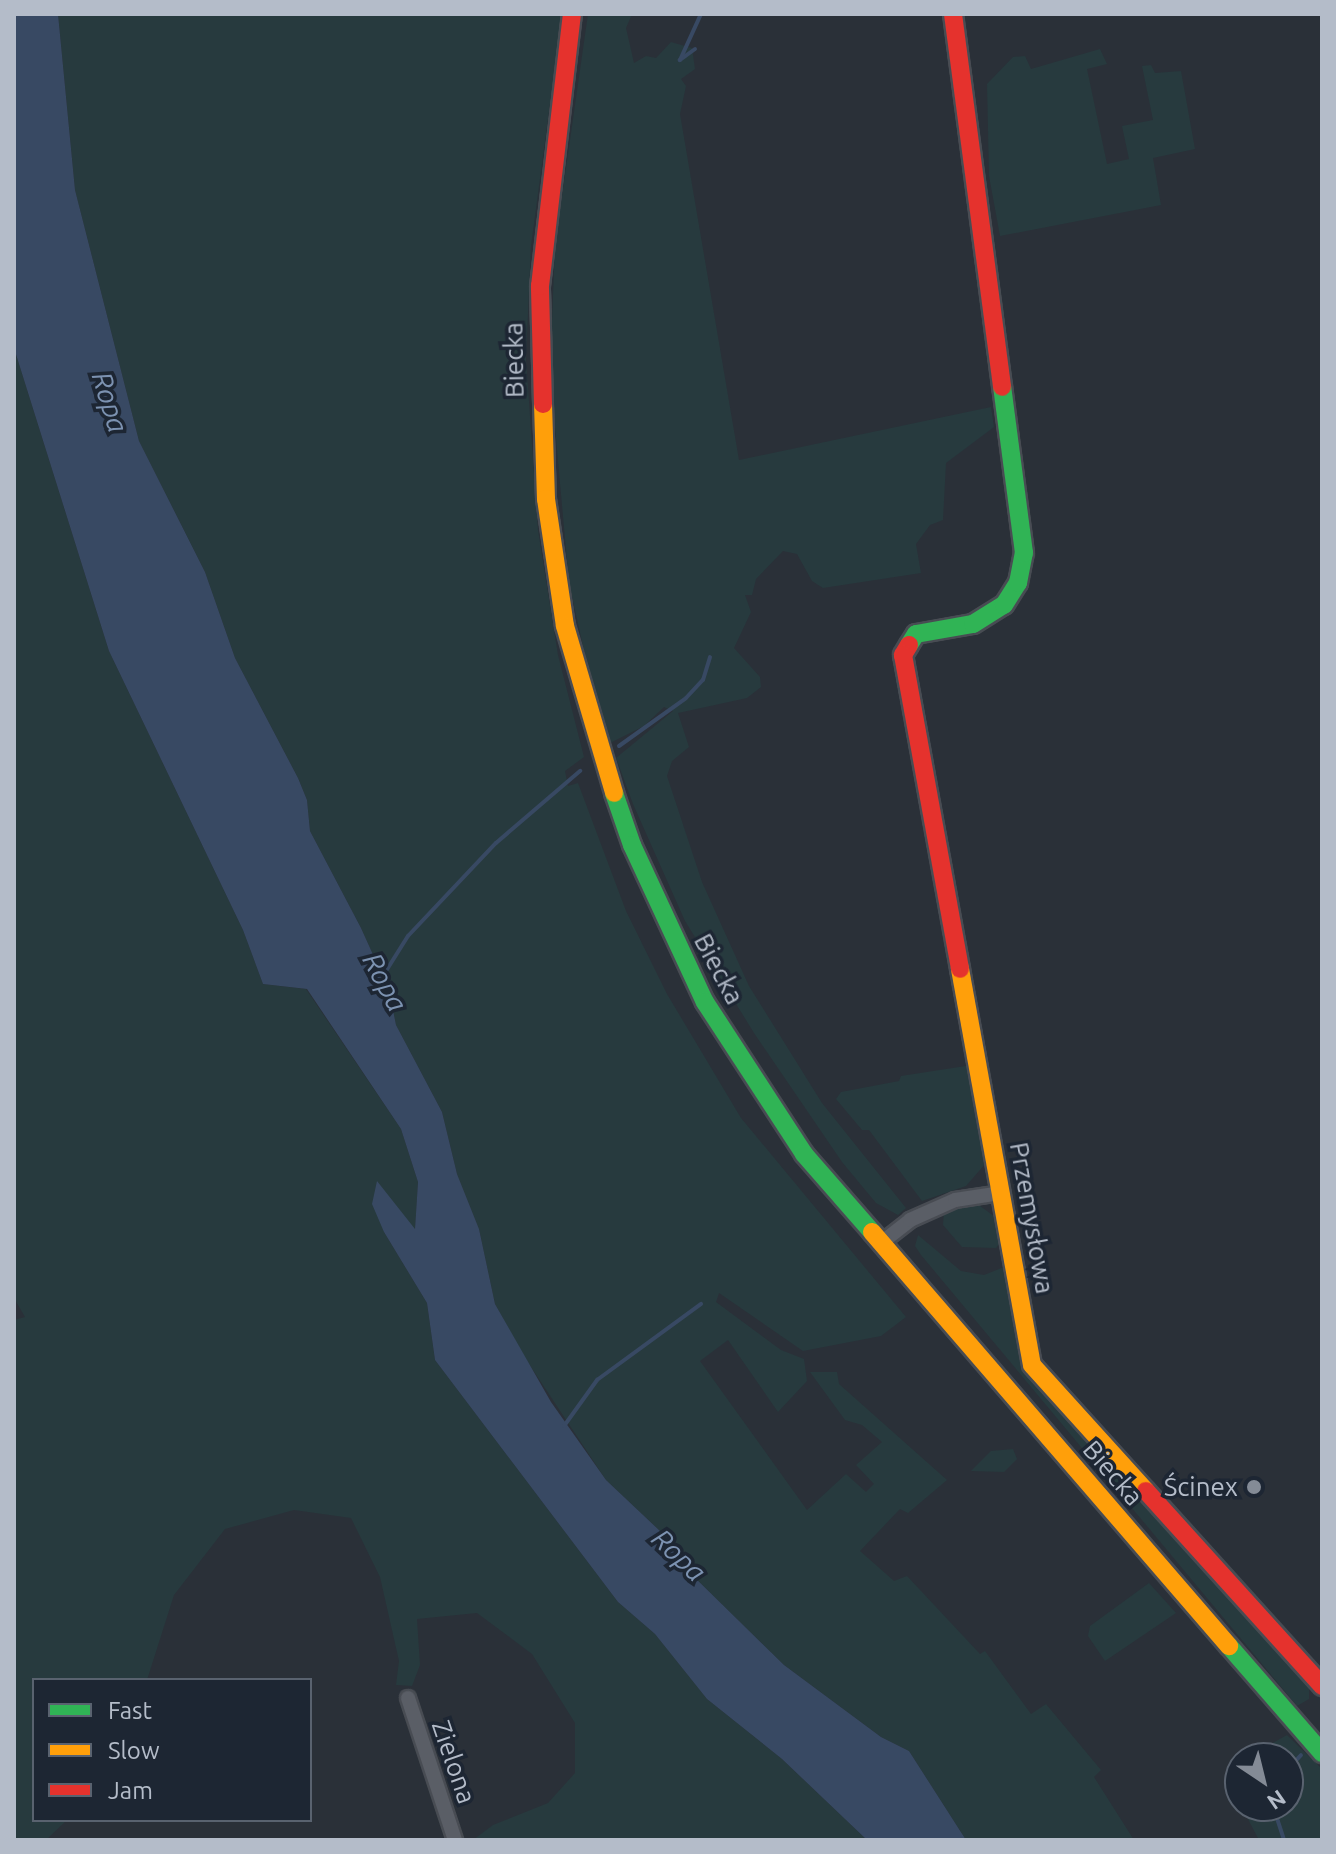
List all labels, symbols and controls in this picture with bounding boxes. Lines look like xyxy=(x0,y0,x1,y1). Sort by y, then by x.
street label: Biecka xyxy=(498,322,530,398)
water label: Ropa xyxy=(85,368,135,436)
street label: Biecka xyxy=(687,928,751,1010)
water label: Ropa xyxy=(356,947,414,1017)
street label: Przemysłowa xyxy=(1003,1140,1061,1296)
street label: Biecka xyxy=(1076,1434,1150,1512)
place label: Ścinex xyxy=(1164,1471,1238,1503)
marker: Ścinex xyxy=(1245,1478,1263,1496)
water label: Ropa xyxy=(645,1521,713,1589)
legend xyxy=(32,1678,312,1822)
text: Fast xyxy=(108,1697,152,1724)
street label: Zielona xyxy=(425,1716,483,1808)
text: Slow xyxy=(108,1737,160,1764)
north arrow xyxy=(1224,1742,1304,1822)
text: Jam xyxy=(108,1777,153,1804)
text: N xyxy=(1263,1785,1291,1815)

